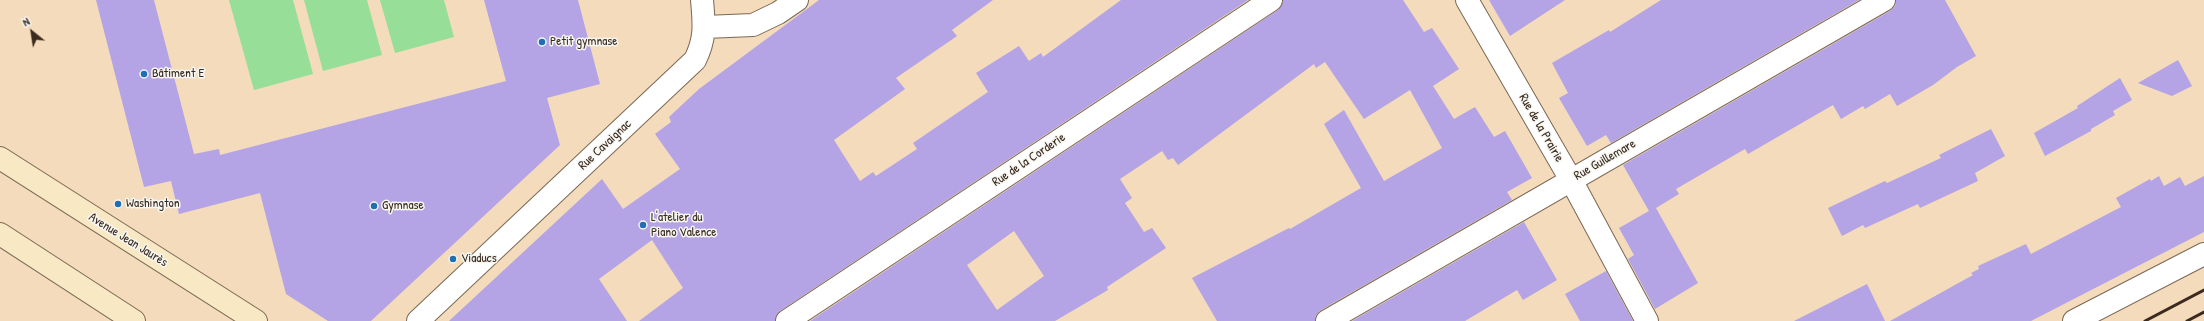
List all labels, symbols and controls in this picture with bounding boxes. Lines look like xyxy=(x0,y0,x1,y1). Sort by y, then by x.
north arrow xyxy=(12,12,52,52)
text: N xyxy=(20,14,32,29)
place label: Petit gymnase xyxy=(550,34,618,50)
marker: Petit gymnase xyxy=(537,37,547,47)
place label: Bâtiment E xyxy=(152,66,204,82)
marker: Bâtiment E xyxy=(139,69,149,79)
street label: Rue de la Prairie xyxy=(1515,91,1567,165)
street label: Rue Cavaignac xyxy=(575,117,635,173)
street label: Rue de la Corderie xyxy=(990,130,1068,190)
street label: Rue Guillemare xyxy=(1571,136,1639,184)
place label: Washington xyxy=(126,196,180,212)
place label: Gymnase xyxy=(382,198,424,214)
marker: Washington xyxy=(113,199,123,209)
marker: Gymnase xyxy=(369,201,379,211)
street label: Avenue Jean Jaurès xyxy=(86,209,170,271)
place label: L'atelier du Piano Valence xyxy=(651,210,716,241)
marker: L'atelier du Piano Valence xyxy=(638,220,648,230)
place label: Viaducs xyxy=(461,251,497,267)
marker: Viaducs xyxy=(448,254,458,264)

